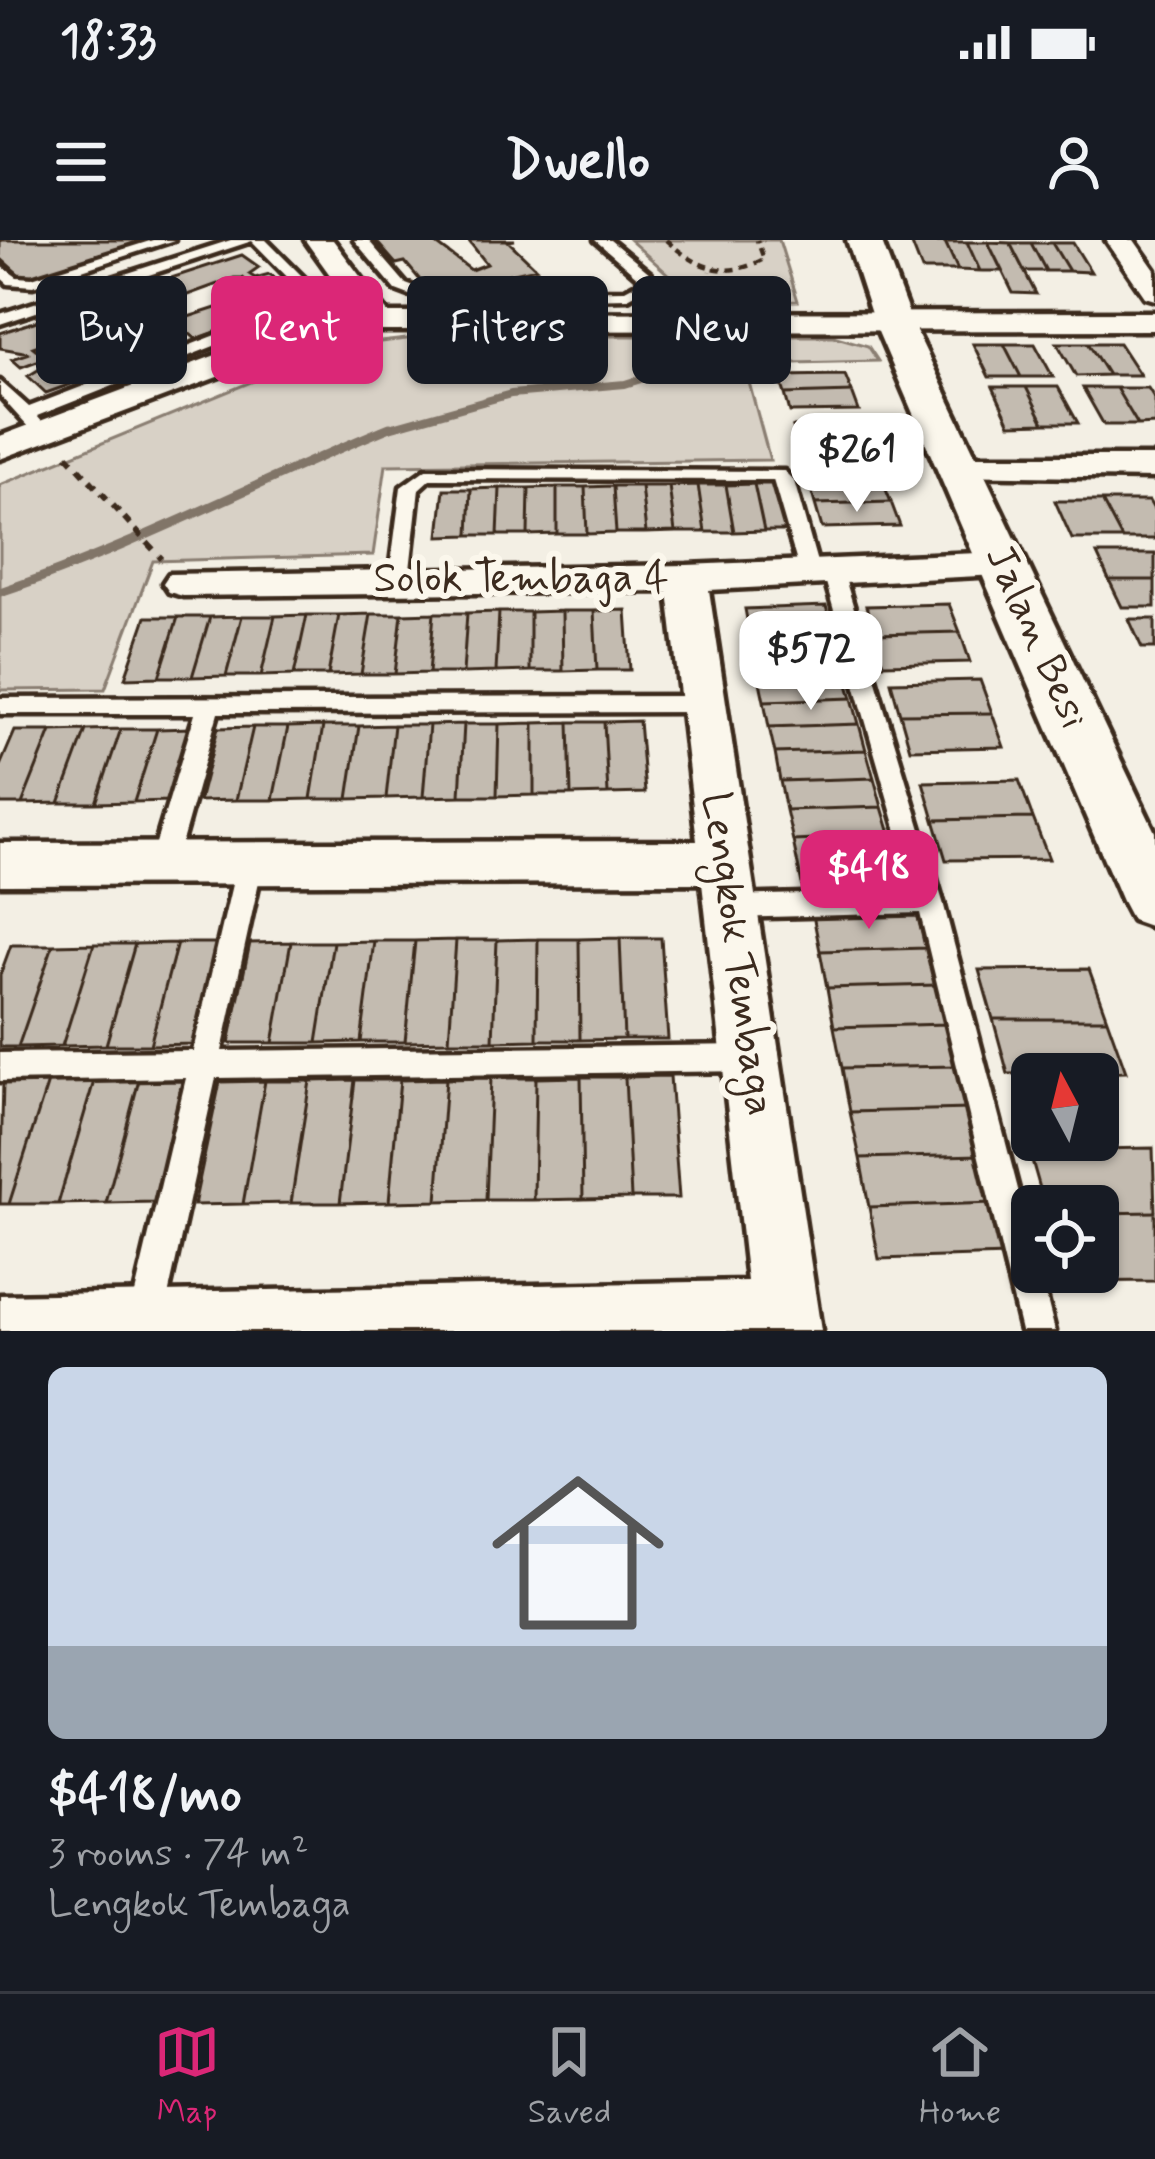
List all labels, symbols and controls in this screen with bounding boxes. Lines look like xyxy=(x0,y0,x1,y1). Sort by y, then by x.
text: 18:33 xyxy=(60,13,156,72)
text: Dwello xyxy=(505,127,650,198)
icon: menu xyxy=(48,129,114,195)
icon: person xyxy=(1041,129,1107,195)
chip: Buy xyxy=(36,276,187,384)
chip: Rent xyxy=(211,276,383,384)
chip: Filters xyxy=(407,276,608,384)
chip: New xyxy=(632,276,791,384)
pin: $261 xyxy=(786,413,928,515)
text: $261 xyxy=(818,426,896,477)
street label: Jalan Besi xyxy=(971,537,1101,737)
street label: Solok Tembaga 4 xyxy=(373,552,669,607)
pin: $572 xyxy=(740,611,882,713)
text: $572 xyxy=(766,624,856,675)
street label: Lengkok Tembaga xyxy=(684,789,787,1120)
pin: $418 xyxy=(798,830,940,932)
text: $418 xyxy=(827,843,911,894)
north arrow xyxy=(1011,1053,1119,1161)
map controls xyxy=(1011,1053,1119,1293)
button: locate xyxy=(1011,1185,1119,1293)
icon: home xyxy=(470,1445,686,1661)
text: $418/mo xyxy=(48,1763,242,1829)
text: 3 rooms · 74 m² xyxy=(48,1829,309,1880)
text: Lengkok Tembaga xyxy=(48,1880,351,1931)
tab: Map xyxy=(154,2019,220,2135)
tab: Saved xyxy=(528,2019,611,2135)
tab: Home xyxy=(919,2019,1001,2135)

